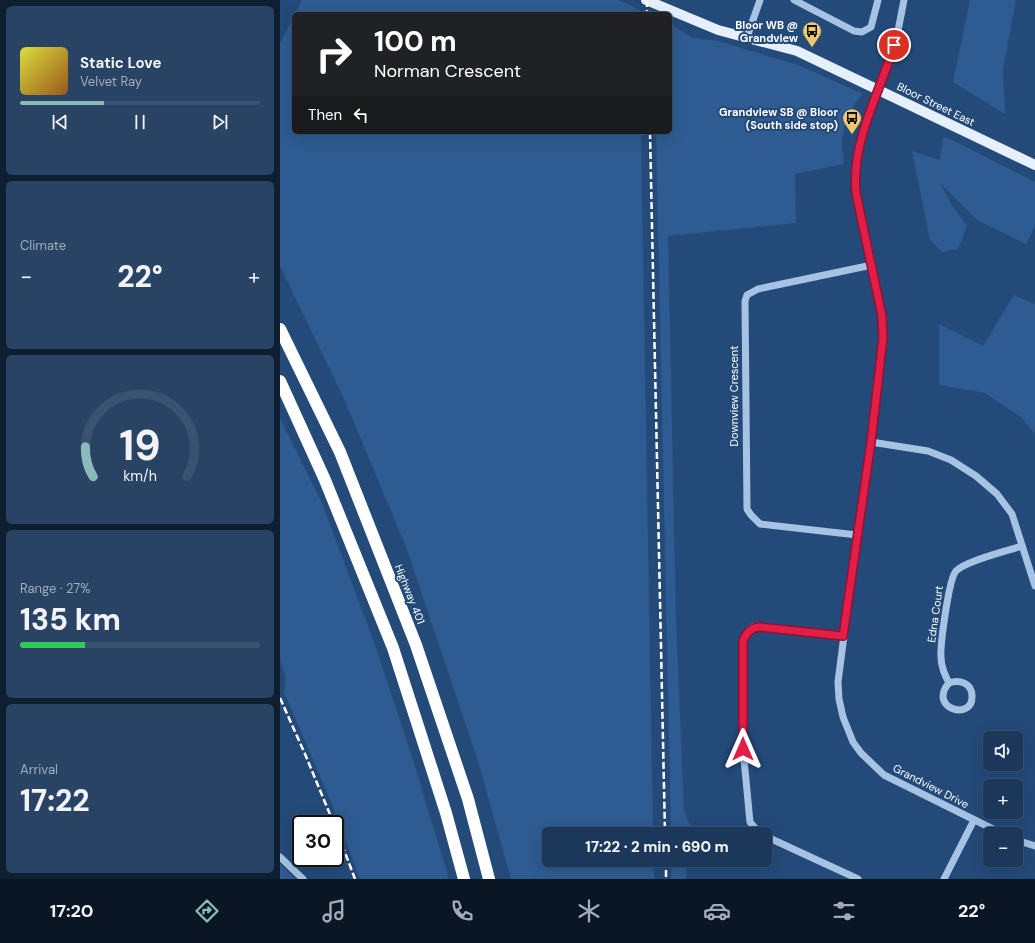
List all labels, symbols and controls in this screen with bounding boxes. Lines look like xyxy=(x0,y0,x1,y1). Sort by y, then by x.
place label: Bloor WB @ Grandview xyxy=(735,18,798,45)
bus stop icon: Bloor WB @ Grandview xyxy=(801,20,823,48)
text: 100 m xyxy=(374,23,457,60)
icon: right xyxy=(308,28,360,80)
pin xyxy=(877,28,911,62)
icon: arrive xyxy=(883,34,905,56)
text: Static Love xyxy=(80,53,161,73)
text: Norman Crescent xyxy=(374,59,521,83)
text: Velvet Ray xyxy=(80,73,142,90)
street label: Bloor Street East xyxy=(895,79,977,129)
icon: left xyxy=(350,104,372,126)
text: Then xyxy=(308,105,342,125)
place label: Grandview SB @ Bloor (South side stop) xyxy=(719,105,838,132)
bus stop icon: Grandview SB @ Bloor (South side stop) xyxy=(841,107,863,135)
icon: previous xyxy=(49,111,71,133)
icon: pause xyxy=(129,111,151,133)
icon: next xyxy=(209,111,231,133)
text: Climate xyxy=(20,237,66,254)
text: 22° xyxy=(117,257,163,296)
text: − xyxy=(20,262,32,291)
text: + xyxy=(248,262,260,291)
street label: Downview Crescent xyxy=(727,346,741,446)
text: 19 xyxy=(119,419,161,473)
text: km/h xyxy=(123,467,157,485)
street label: Highway 401 xyxy=(392,562,428,626)
text: Range · 27% xyxy=(20,580,90,597)
street label: Edna Court xyxy=(924,585,946,643)
text: 135 km xyxy=(20,600,121,639)
position arrow xyxy=(722,728,764,770)
map controls xyxy=(983,731,1023,867)
button: sound xyxy=(983,731,1023,771)
text: Arrival xyxy=(20,761,58,778)
street label: Grandview Drive xyxy=(891,761,971,811)
button: + xyxy=(983,779,1023,819)
text: 17:22 xyxy=(20,781,90,820)
speed limit sign: 30 xyxy=(292,815,344,867)
button: − xyxy=(983,827,1023,867)
text: 17:22 · 2 min · 690 m xyxy=(585,837,729,857)
icon: directions xyxy=(193,897,221,925)
icon: music xyxy=(320,897,348,925)
icon: phone xyxy=(448,897,476,925)
icon: climate xyxy=(575,897,603,925)
icon: car xyxy=(703,897,731,925)
icon: filters xyxy=(830,897,858,925)
text: 17:20 xyxy=(50,899,94,923)
text: 22° xyxy=(958,899,985,923)

